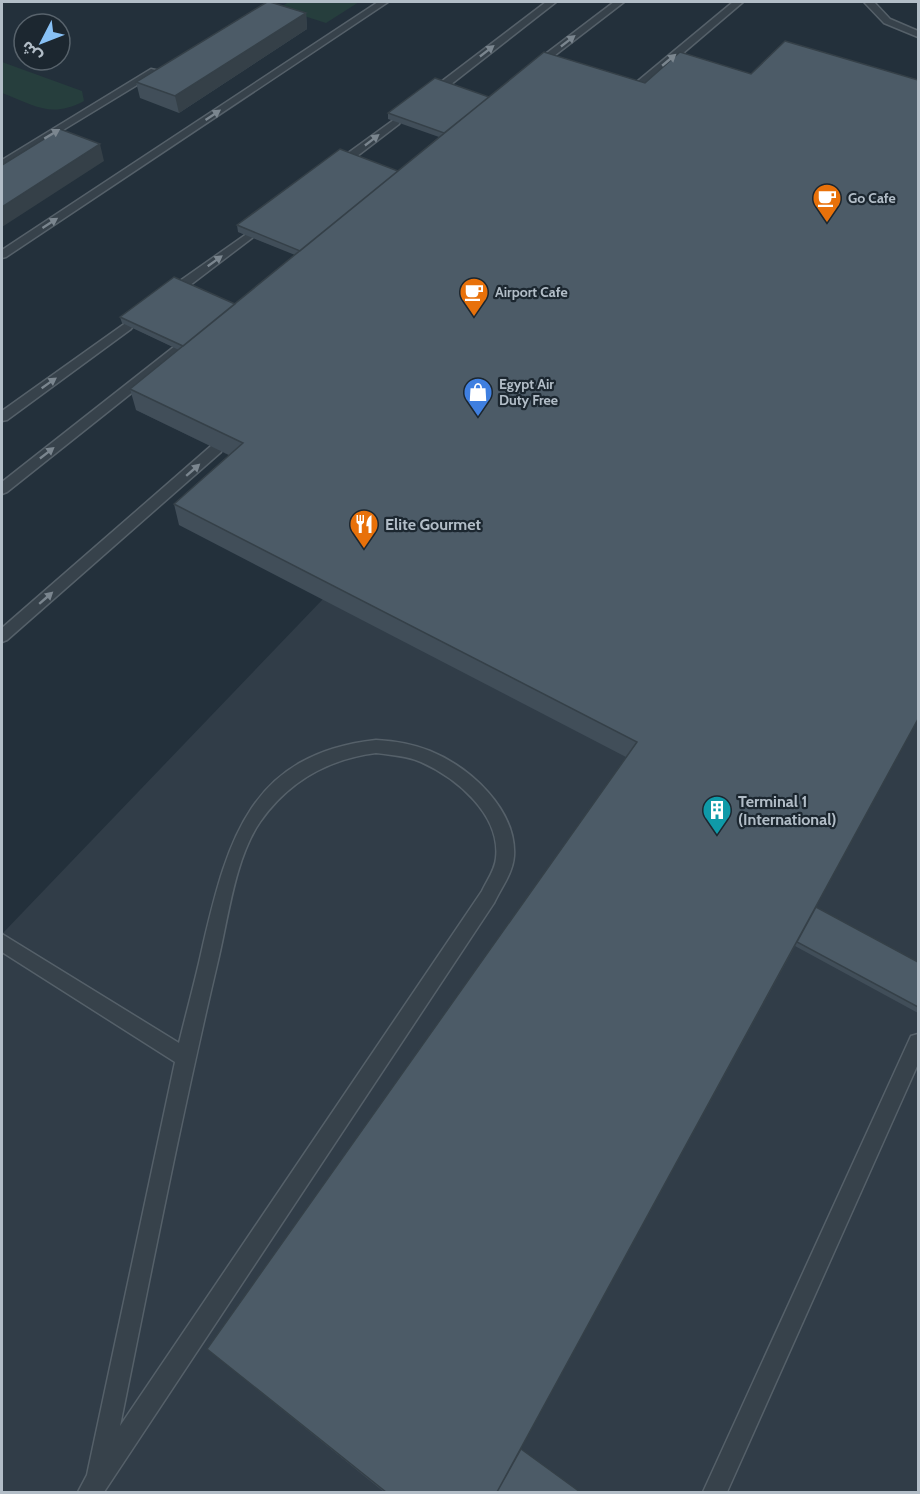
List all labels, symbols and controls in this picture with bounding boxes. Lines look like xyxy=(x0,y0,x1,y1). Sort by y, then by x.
north arrow xyxy=(12,12,72,72)
one-way arrow xyxy=(560,35,576,47)
text: ش xyxy=(17,37,46,66)
one-way arrow xyxy=(479,44,495,57)
one-way arrow xyxy=(661,53,677,66)
one-way arrow xyxy=(204,109,220,121)
one-way arrow xyxy=(44,128,60,139)
one-way arrow xyxy=(364,134,379,146)
cafe icon: Go Cafe xyxy=(811,182,843,224)
place label: Go Cafe xyxy=(848,189,896,207)
one-way arrow xyxy=(42,217,58,229)
one-way arrow xyxy=(207,255,223,267)
cafe icon: Airport Cafe xyxy=(458,276,490,318)
place label: Airport Cafe xyxy=(495,283,568,301)
place label: Egypt Air Duty Free xyxy=(499,375,558,409)
shop icon: Egypt Air Duty Free xyxy=(462,376,494,418)
one-way arrow xyxy=(41,377,57,389)
one-way arrow xyxy=(40,447,55,459)
one-way arrow xyxy=(185,464,200,477)
restaurant icon: Elite Gourmet xyxy=(348,508,380,550)
place label: Elite Gourmet xyxy=(385,515,481,534)
one-way arrow xyxy=(38,592,53,605)
place label: Terminal 1 (International) xyxy=(738,792,837,829)
building icon: Terminal 1 (International) xyxy=(701,794,733,836)

